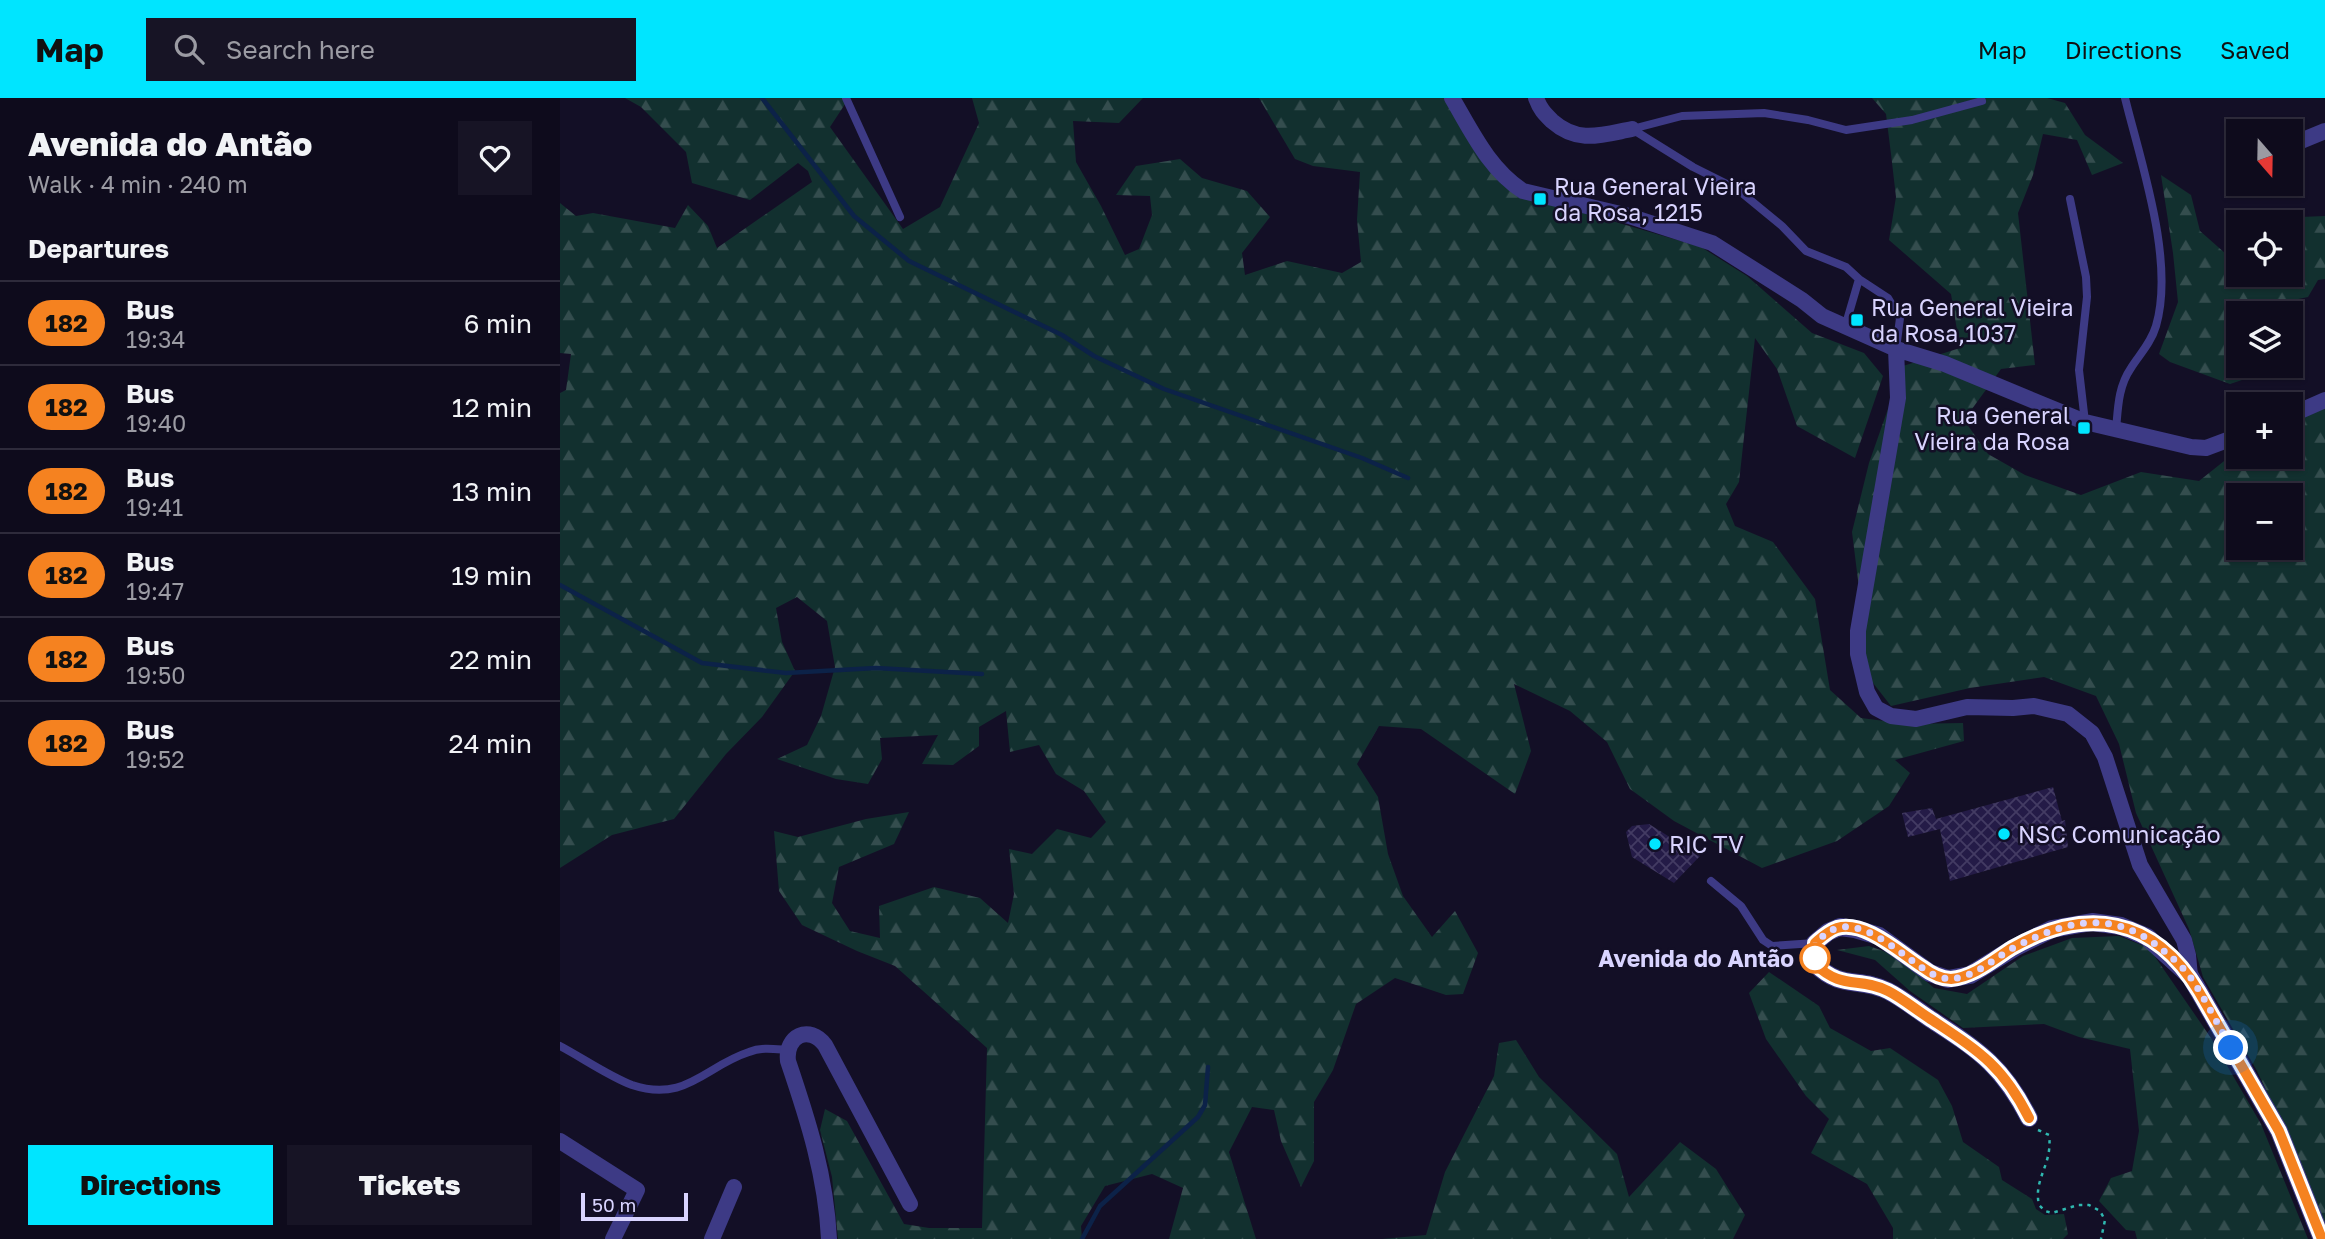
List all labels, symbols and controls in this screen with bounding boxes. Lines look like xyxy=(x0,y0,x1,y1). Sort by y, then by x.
search box xyxy=(146,18,636,81)
text: Map xyxy=(35,30,104,69)
icon: search xyxy=(170,30,208,68)
text: Search here xyxy=(226,34,375,65)
text: Map xyxy=(1978,35,2027,64)
text: Directions xyxy=(2065,35,2182,64)
text: Saved xyxy=(2220,35,2290,64)
north arrow xyxy=(2226,119,2303,196)
map controls xyxy=(2226,119,2303,560)
button: heart xyxy=(458,121,532,195)
text: Avenida do Antão xyxy=(28,124,312,163)
text: Walk · 4 min · 240 m xyxy=(28,170,248,198)
place label: Rua General Vieira da Rosa, 1215 xyxy=(1554,172,1757,226)
marker: Rua General Vieira da Rosa, 1215 xyxy=(1532,191,1548,207)
button: locate xyxy=(2226,210,2303,287)
text: Departures xyxy=(28,233,169,264)
place label: Rua General Vieira da Rosa,1037 xyxy=(1871,293,2074,347)
text: Bus xyxy=(126,294,174,325)
button: layers xyxy=(2226,301,2303,378)
text: 182 xyxy=(45,308,88,337)
text: 6 min xyxy=(464,308,532,339)
marker: Rua General Vieira da Rosa,1037 xyxy=(1849,312,1865,328)
text: 19:34 xyxy=(126,325,185,353)
text: Bus xyxy=(126,378,174,409)
text: 182 xyxy=(45,392,88,421)
text: 12 min xyxy=(452,392,532,423)
button: + xyxy=(2226,392,2303,469)
place label: Rua General Vieira da Rosa xyxy=(1914,401,2070,455)
text: 19:40 xyxy=(126,409,186,437)
marker: Rua General Vieira da Rosa xyxy=(2076,420,2092,436)
text: Bus xyxy=(126,462,174,493)
text: 182 xyxy=(45,476,88,505)
text: 13 min xyxy=(452,476,532,507)
button: − xyxy=(2226,483,2303,560)
text: 19:41 xyxy=(126,493,183,521)
text: Bus xyxy=(126,546,174,577)
text: 182 xyxy=(45,560,88,589)
text: 19 min xyxy=(451,560,532,591)
text: 19:47 xyxy=(126,577,184,605)
text: Bus xyxy=(126,630,174,661)
text: 182 xyxy=(45,644,88,673)
text: 22 min xyxy=(449,644,532,675)
text: 19:50 xyxy=(126,661,186,689)
text: Bus xyxy=(126,714,174,745)
text: 182 xyxy=(45,728,88,757)
text: 24 min xyxy=(449,728,532,759)
text: 19:52 xyxy=(126,745,185,773)
place label: NSC Comunicação xyxy=(2018,820,2220,848)
marker: NSC Comunicação xyxy=(1996,826,2012,842)
place label: RIC TV xyxy=(1669,830,1744,858)
marker: RIC TV xyxy=(1647,836,1663,852)
marker: Avenida do Antão xyxy=(1800,943,1830,973)
place label: Avenida do Antão xyxy=(1598,944,1794,972)
your location xyxy=(2213,1030,2248,1065)
button: Directions xyxy=(28,1145,273,1225)
button: Tickets xyxy=(287,1145,532,1225)
scale bar xyxy=(581,1190,688,1222)
text: 50 m xyxy=(592,1193,636,1216)

